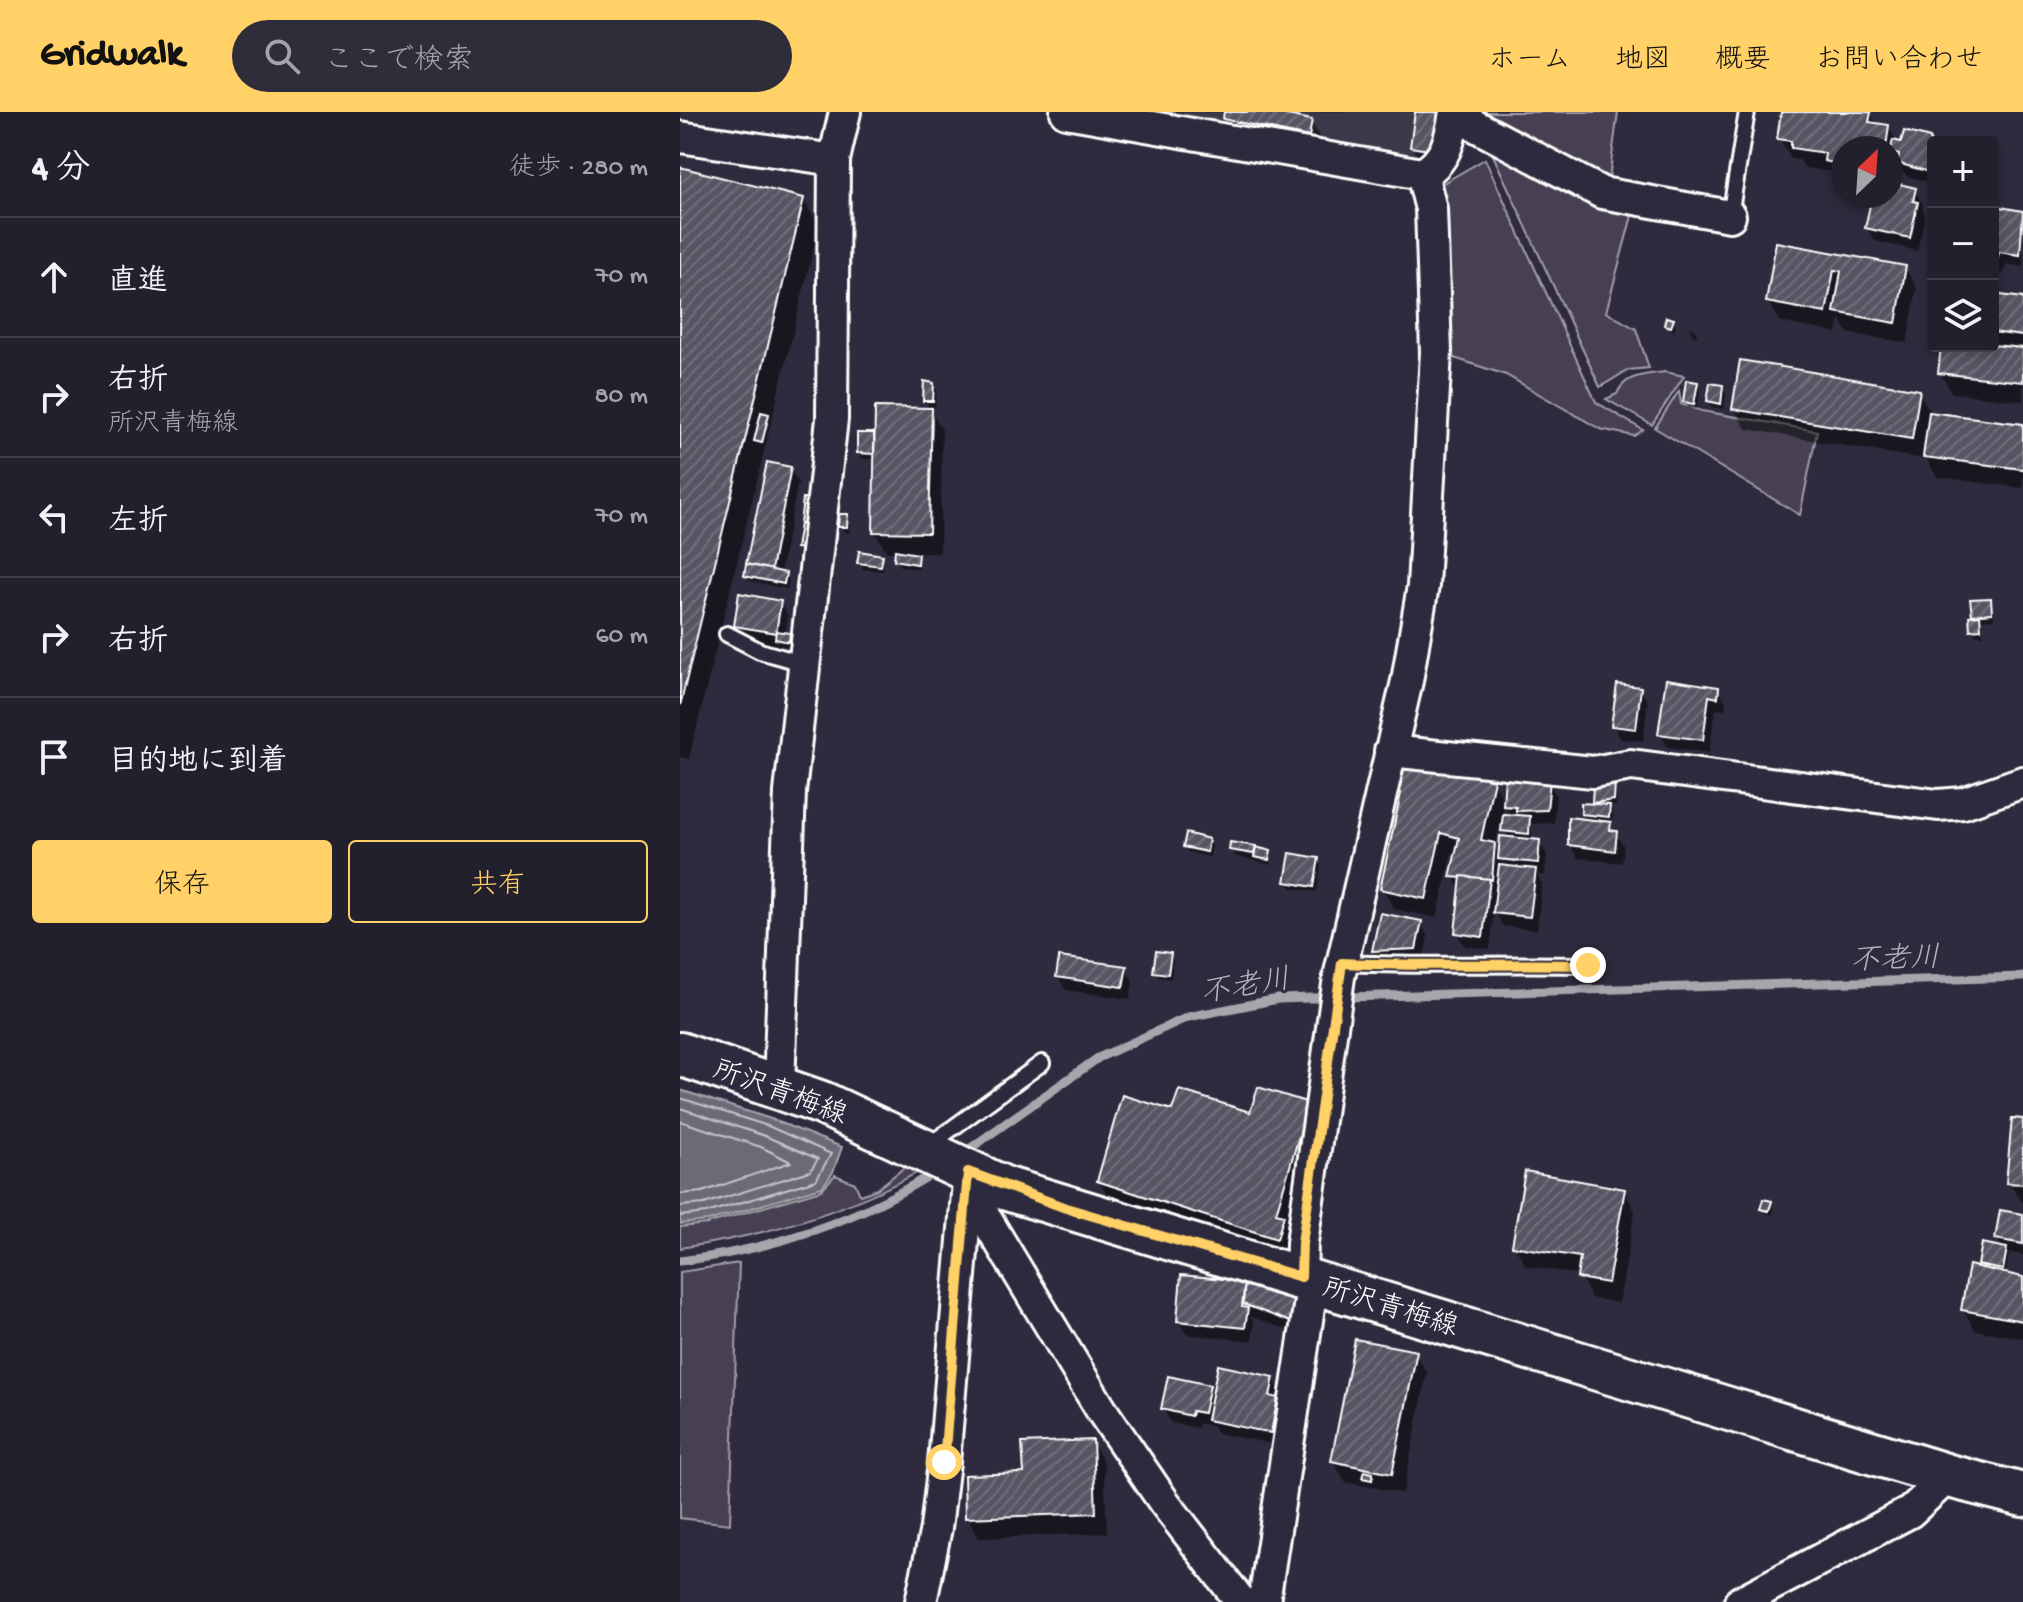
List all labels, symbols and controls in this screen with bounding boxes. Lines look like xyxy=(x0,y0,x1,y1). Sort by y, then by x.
search box xyxy=(232,20,792,92)
text: Gridwalk xyxy=(40,34,184,78)
icon: search xyxy=(260,34,304,78)
text: ここで検索 xyxy=(324,45,474,80)
text: ホーム xyxy=(1488,45,1571,78)
text: 地図 xyxy=(1615,45,1671,78)
text: 概要 xyxy=(1715,45,1771,78)
text: お問い合わせ xyxy=(1815,45,1983,78)
north arrow xyxy=(1831,136,1903,208)
map controls xyxy=(1927,136,1999,352)
button: + xyxy=(1927,136,1999,208)
text: 4 分 xyxy=(32,151,90,191)
text: 徒歩 · 280 m xyxy=(509,154,648,185)
button: − xyxy=(1927,208,1999,280)
icon: ahead xyxy=(32,255,76,299)
text: 70 m xyxy=(595,262,648,293)
text: 直進 xyxy=(108,266,168,301)
button: layers xyxy=(1927,280,1999,352)
text: 右折 xyxy=(108,365,168,400)
icon: right xyxy=(32,375,76,419)
text: 80 m xyxy=(594,382,648,413)
text: 所沢青梅線 xyxy=(108,410,238,441)
icon: left xyxy=(32,495,76,539)
text: 70 m xyxy=(595,502,648,533)
text: 左折 xyxy=(108,506,168,541)
icon: right xyxy=(32,615,76,659)
text: 60 m xyxy=(595,622,648,653)
text: 右折 xyxy=(108,626,168,661)
icon: arrive xyxy=(32,735,76,779)
text: 目的地に到着 xyxy=(108,746,288,781)
button: 保存 xyxy=(32,840,332,923)
button: 共有 xyxy=(348,840,648,923)
water label: 不老川 xyxy=(1850,941,1941,981)
route end xyxy=(1570,947,1606,983)
water label: 不老川 xyxy=(1198,963,1293,1013)
street label: 所沢青梅線 xyxy=(708,1054,851,1134)
street label: 所沢青梅線 xyxy=(1318,1272,1462,1346)
route start xyxy=(926,1444,962,1480)

